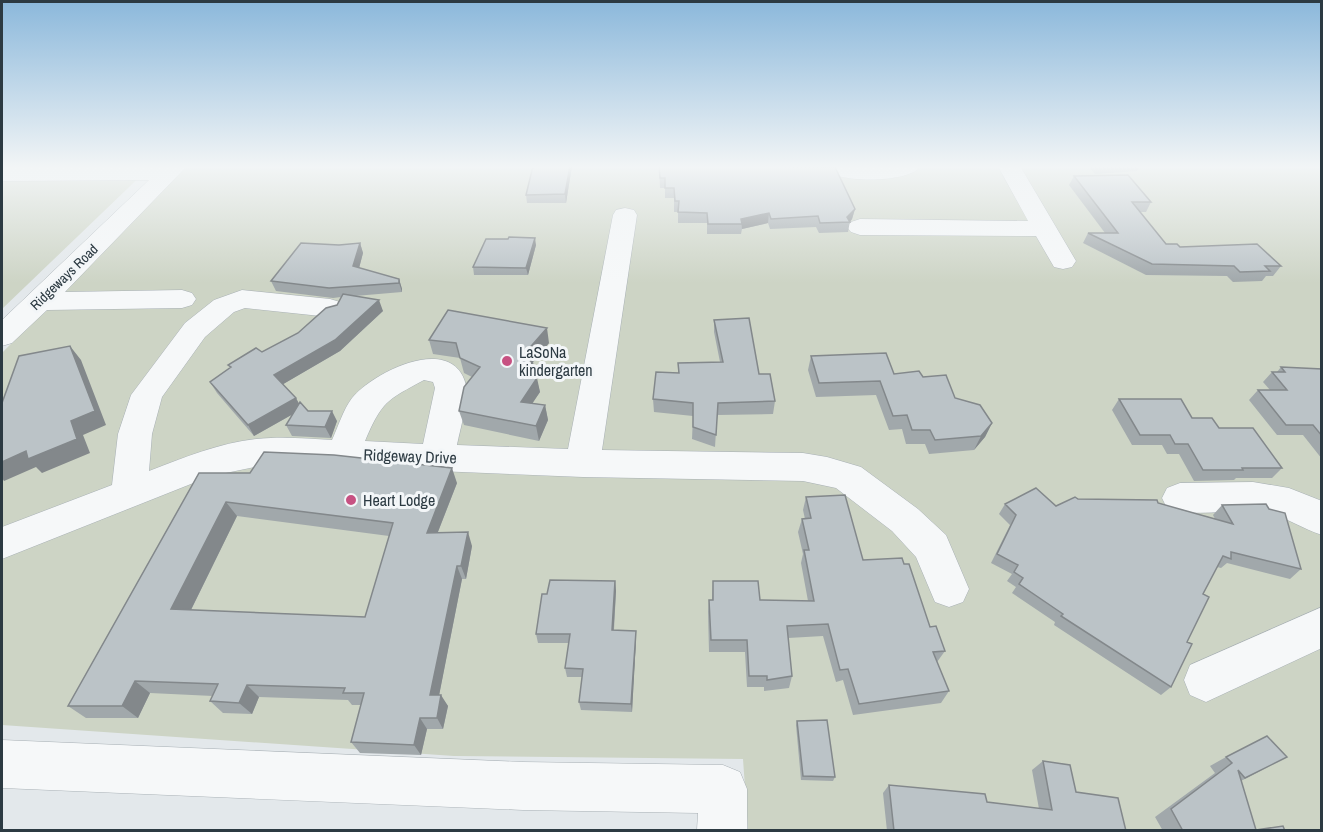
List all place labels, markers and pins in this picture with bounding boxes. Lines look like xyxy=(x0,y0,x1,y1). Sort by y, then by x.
place label: LaSoNa kindergarten xyxy=(519,341,593,381)
marker: LaSoNa kindergarten xyxy=(500,354,514,368)
place label: Heart Lodge xyxy=(363,489,435,511)
marker: Heart Lodge xyxy=(344,493,358,507)

